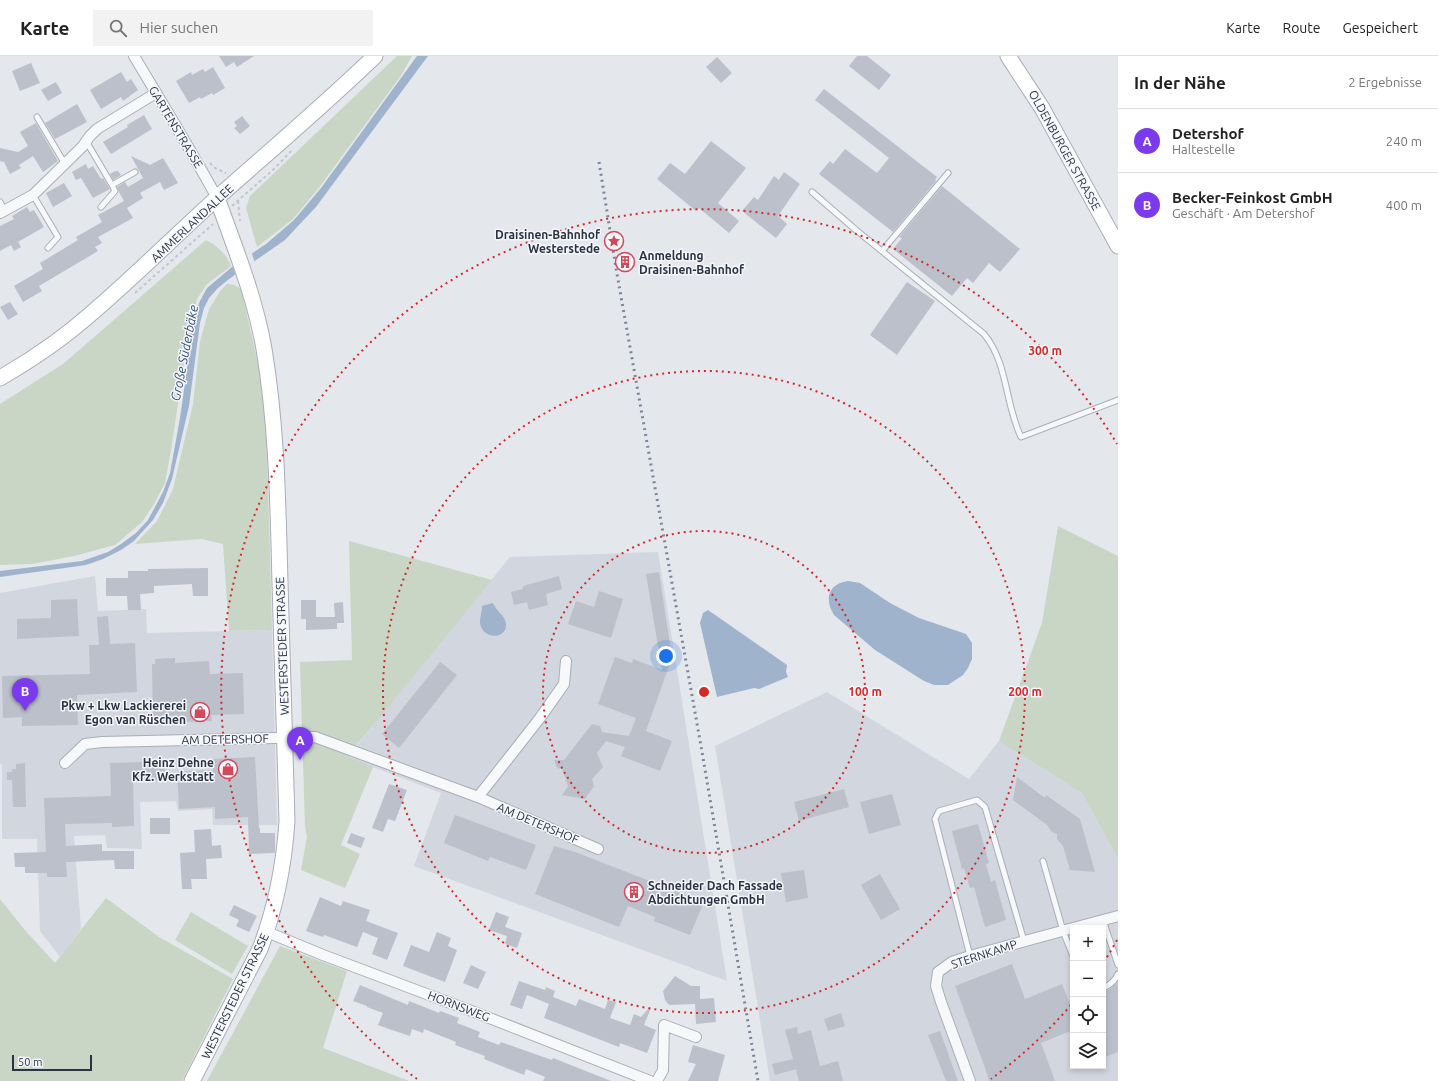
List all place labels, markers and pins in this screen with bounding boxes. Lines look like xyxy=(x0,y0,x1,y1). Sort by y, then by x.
place label: Draisinen-Bahnhof Westerstede xyxy=(495,228,601,255)
place icon: Draisinen-Bahnhof Westerstede xyxy=(603,230,625,252)
place label: Anmeldung Draisinen-Bahnhof xyxy=(639,249,745,276)
building icon: Anmeldung Draisinen-Bahnhof xyxy=(614,251,636,273)
pin: B xyxy=(12,678,38,711)
centre of rings xyxy=(697,685,711,699)
place label: Pkw + Lkw Lackiererei Egon van Rüschen xyxy=(61,699,186,726)
shop icon: Pkw + Lkw Lackiererei Egon van Rüschen xyxy=(189,701,211,723)
pin: A xyxy=(287,727,313,760)
place label: Heinz Dehne Kfz. Werkstatt xyxy=(132,756,214,783)
shop icon: Heinz Dehne Kfz. Werkstatt xyxy=(217,758,239,780)
place label: Schneider Dach Fassade Abdichtungen GmbH xyxy=(648,879,783,906)
building icon: Schneider Dach Fassade Abdichtungen GmbH xyxy=(623,881,645,903)

